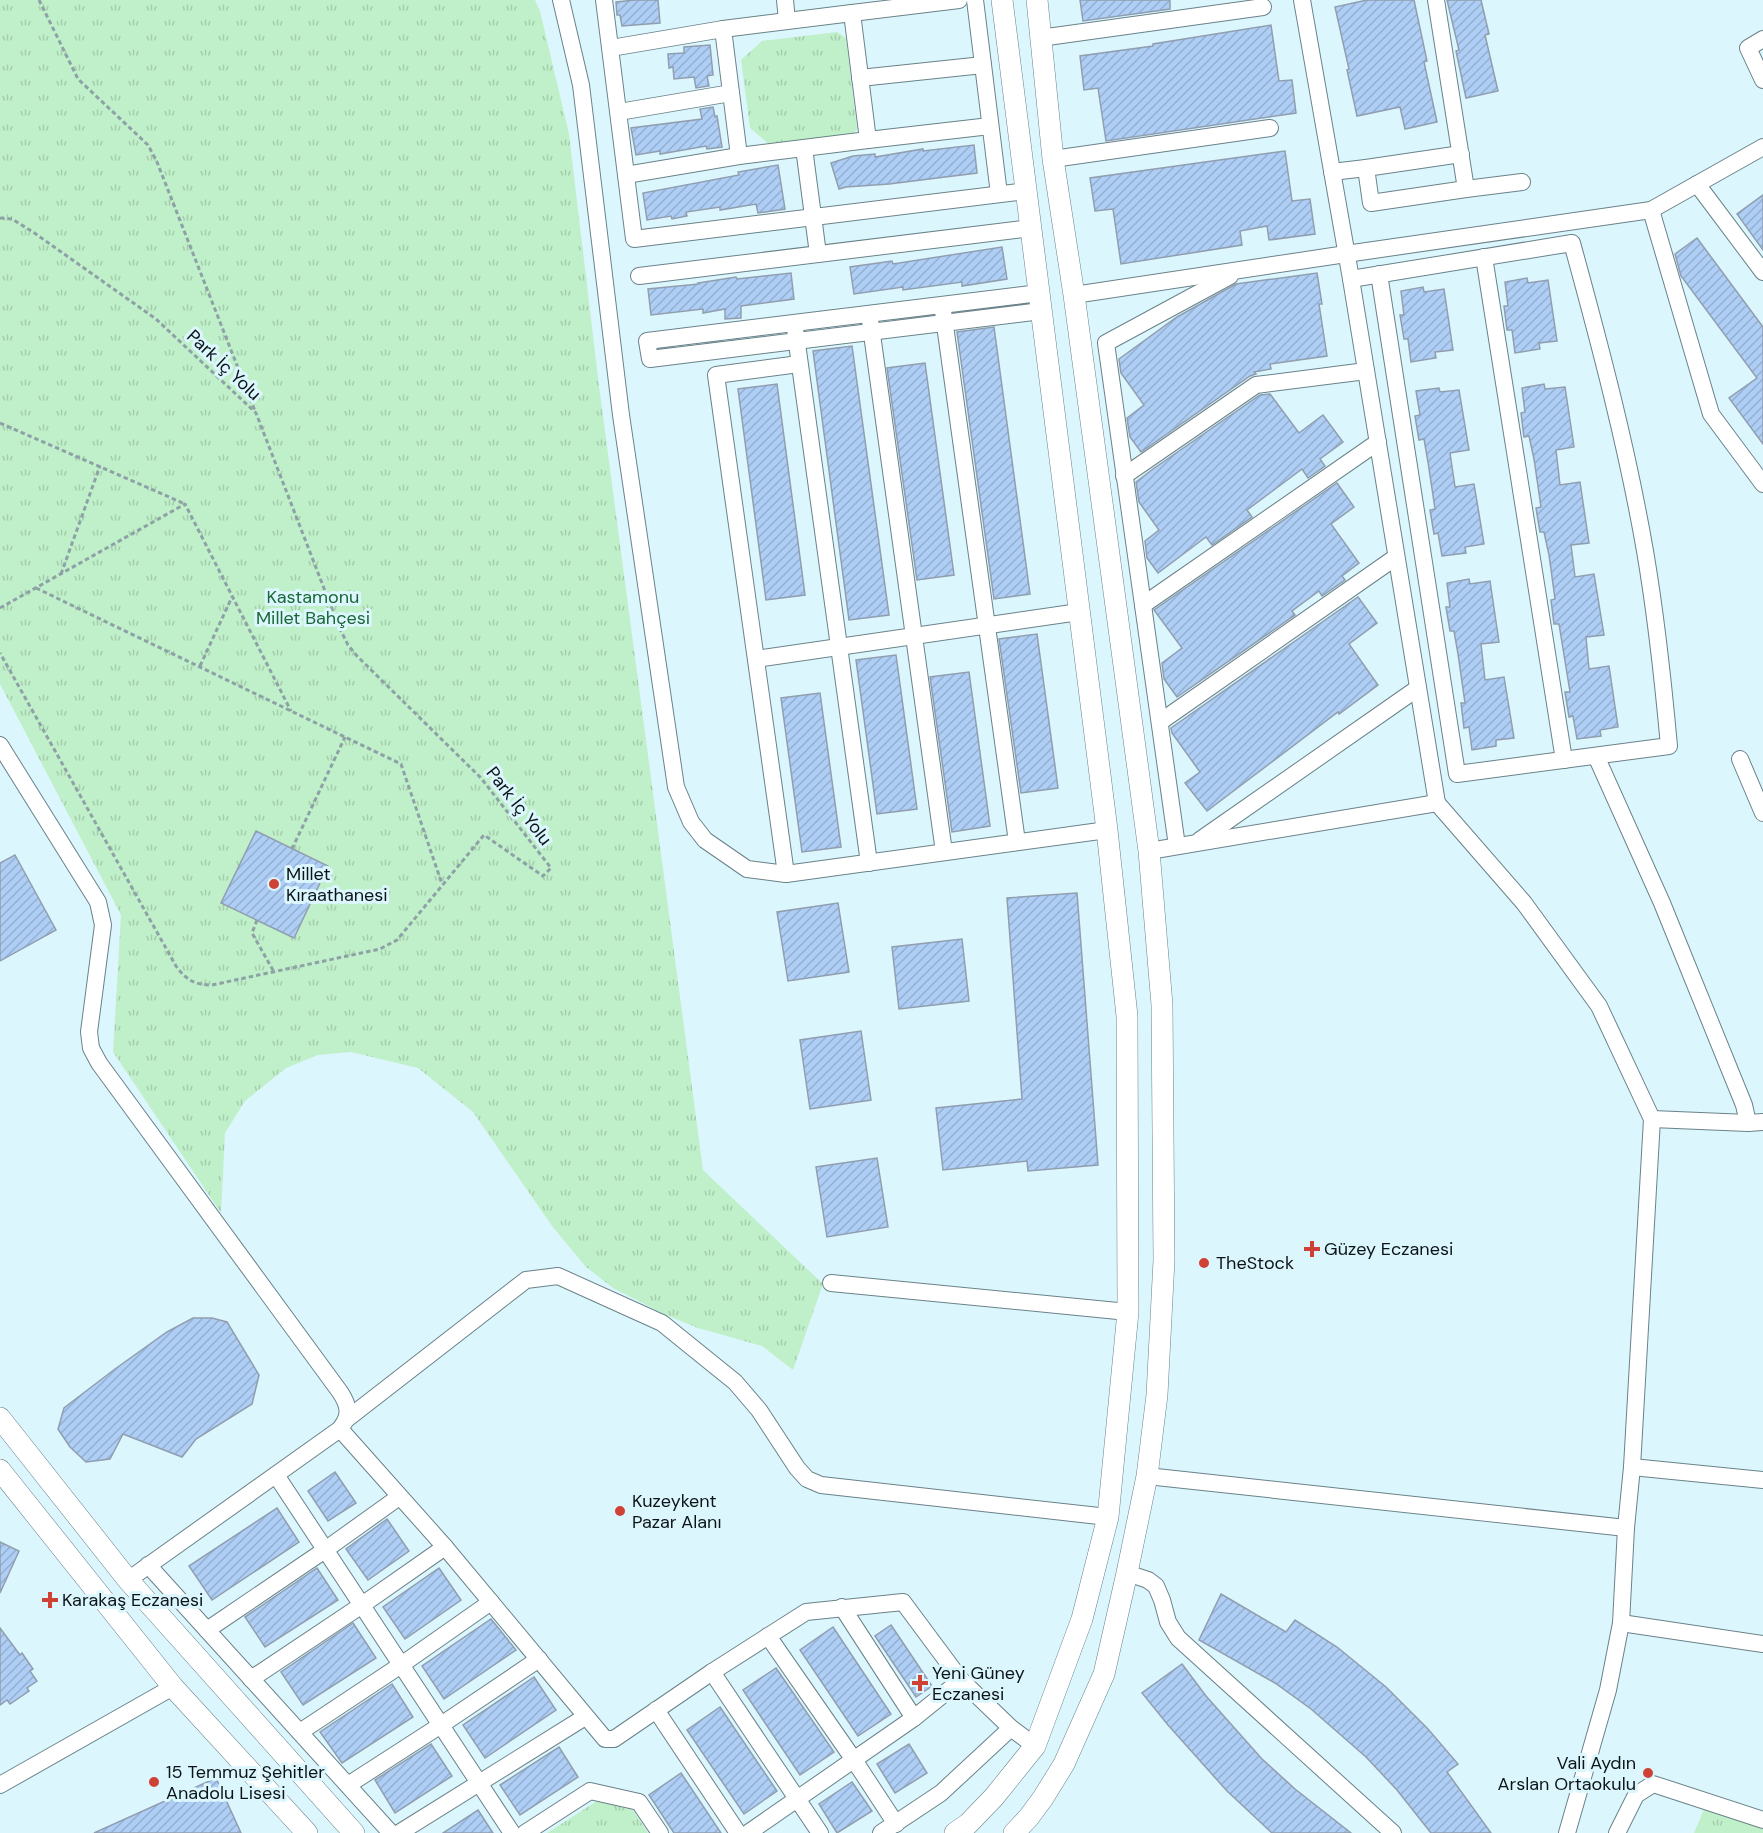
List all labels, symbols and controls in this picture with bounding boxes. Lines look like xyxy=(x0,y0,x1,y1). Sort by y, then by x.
street label: Park İç Yolu xyxy=(182,324,266,406)
park label: Kastamonu Millet Bahçesi xyxy=(256,585,370,630)
street label: Park İç Yolu xyxy=(481,762,557,850)
place label: Millet Kıraathanesi xyxy=(286,862,388,907)
marker: Millet Kıraathanesi xyxy=(267,877,281,891)
place label: Güzey Eczanesi xyxy=(1324,1237,1453,1261)
marker: Güzey Eczanesi xyxy=(1305,1242,1319,1256)
place label: TheStock xyxy=(1216,1251,1294,1275)
marker: TheStock xyxy=(1197,1256,1211,1270)
place label: Kuzeykent Pazar Alanı xyxy=(632,1489,721,1534)
marker: Kuzeykent Pazar Alanı xyxy=(613,1504,627,1518)
place label: Karakaş Eczanesi xyxy=(62,1588,203,1612)
marker: Karakaş Eczanesi xyxy=(43,1593,57,1607)
place label: Yeni Güney Eczanesi xyxy=(932,1661,1025,1706)
marker: Yeni Güney Eczanesi xyxy=(913,1676,927,1690)
place label: Vali Aydın Arslan Ortaokulu xyxy=(1498,1751,1636,1796)
place label: 15 Temmuz Şehitler Anadolu Lisesi xyxy=(166,1760,325,1805)
marker: Vali Aydın Arslan Ortaokulu xyxy=(1641,1766,1655,1780)
marker: 15 Temmuz Şehitler Anadolu Lisesi xyxy=(147,1775,161,1789)

